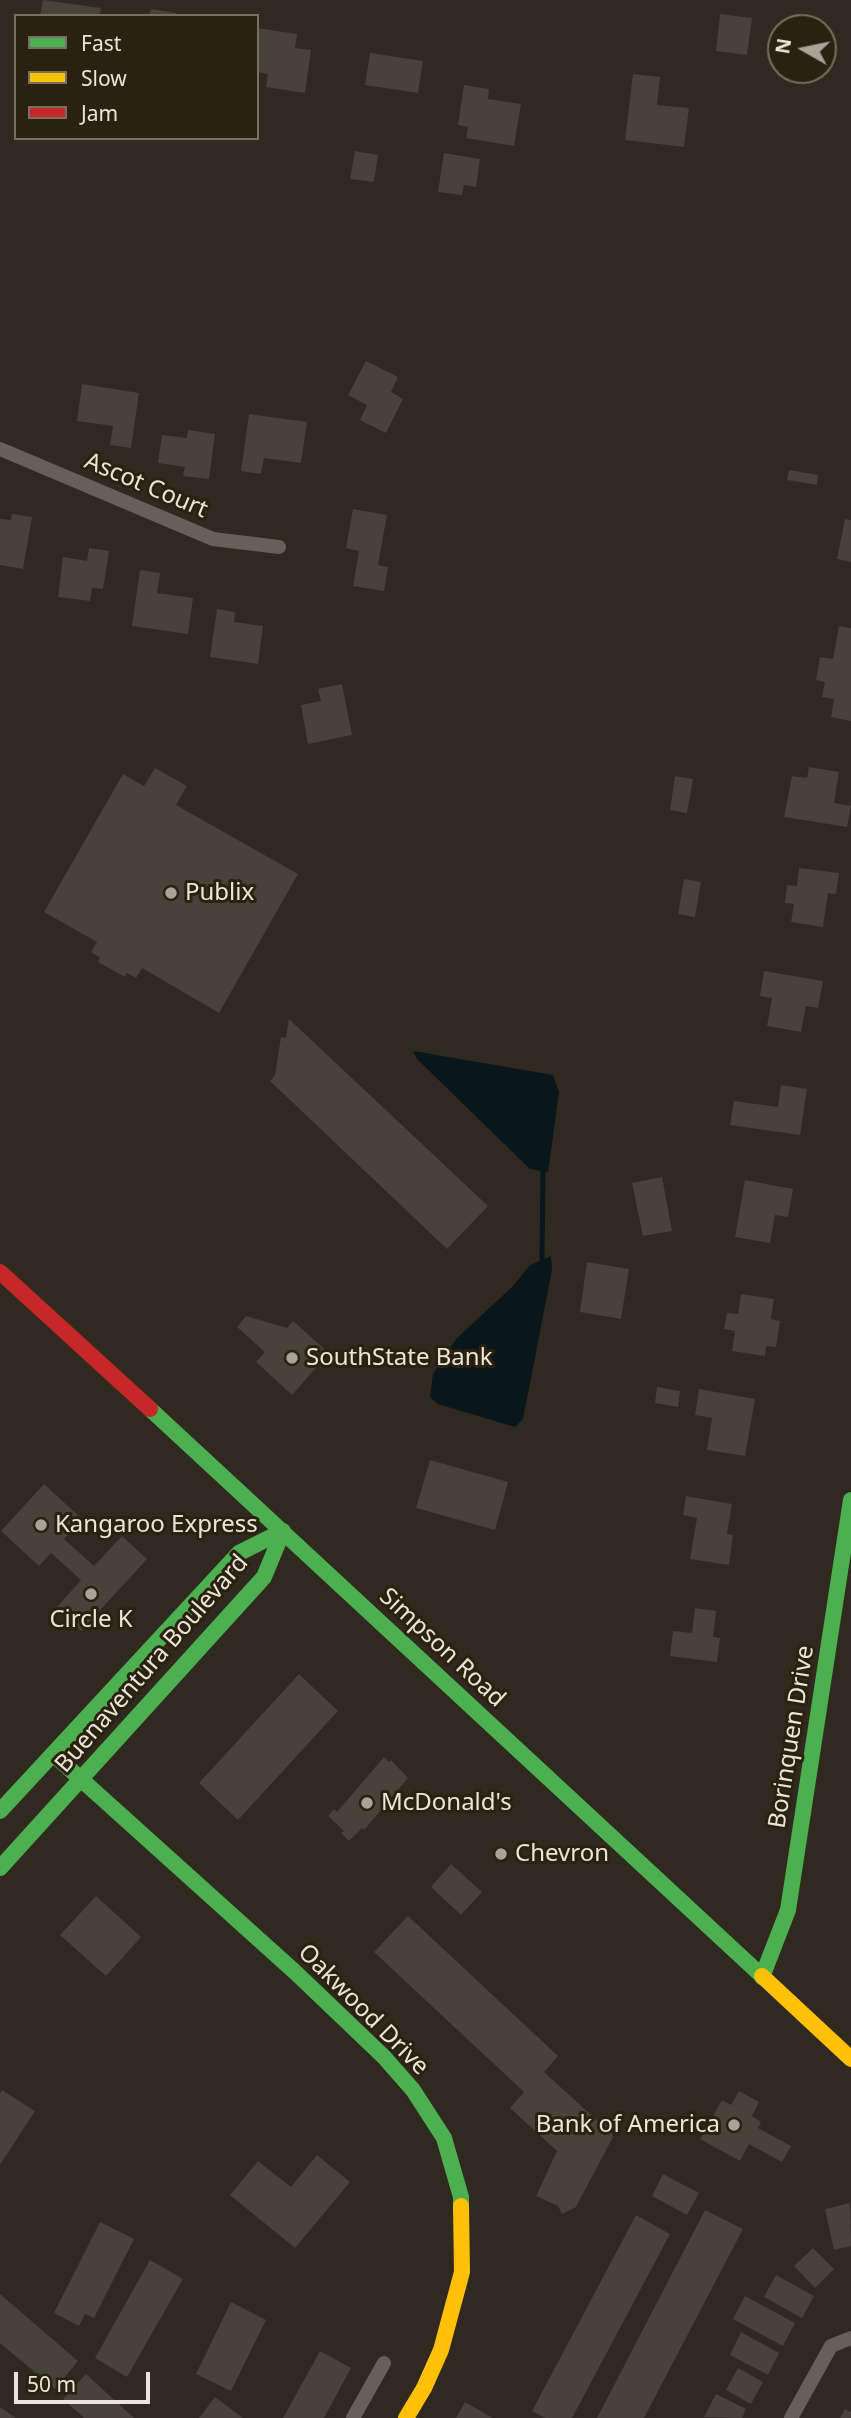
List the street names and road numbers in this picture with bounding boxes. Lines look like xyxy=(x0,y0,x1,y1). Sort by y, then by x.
street label: Ascot Court xyxy=(80,447,212,525)
street label: Buenaventura Boulevard xyxy=(49,1549,255,1779)
street label: Simpson Road xyxy=(373,1582,511,1714)
street label: Borinquen Drive xyxy=(763,1644,821,1830)
street label: Oakwood Drive xyxy=(292,1939,434,2081)

